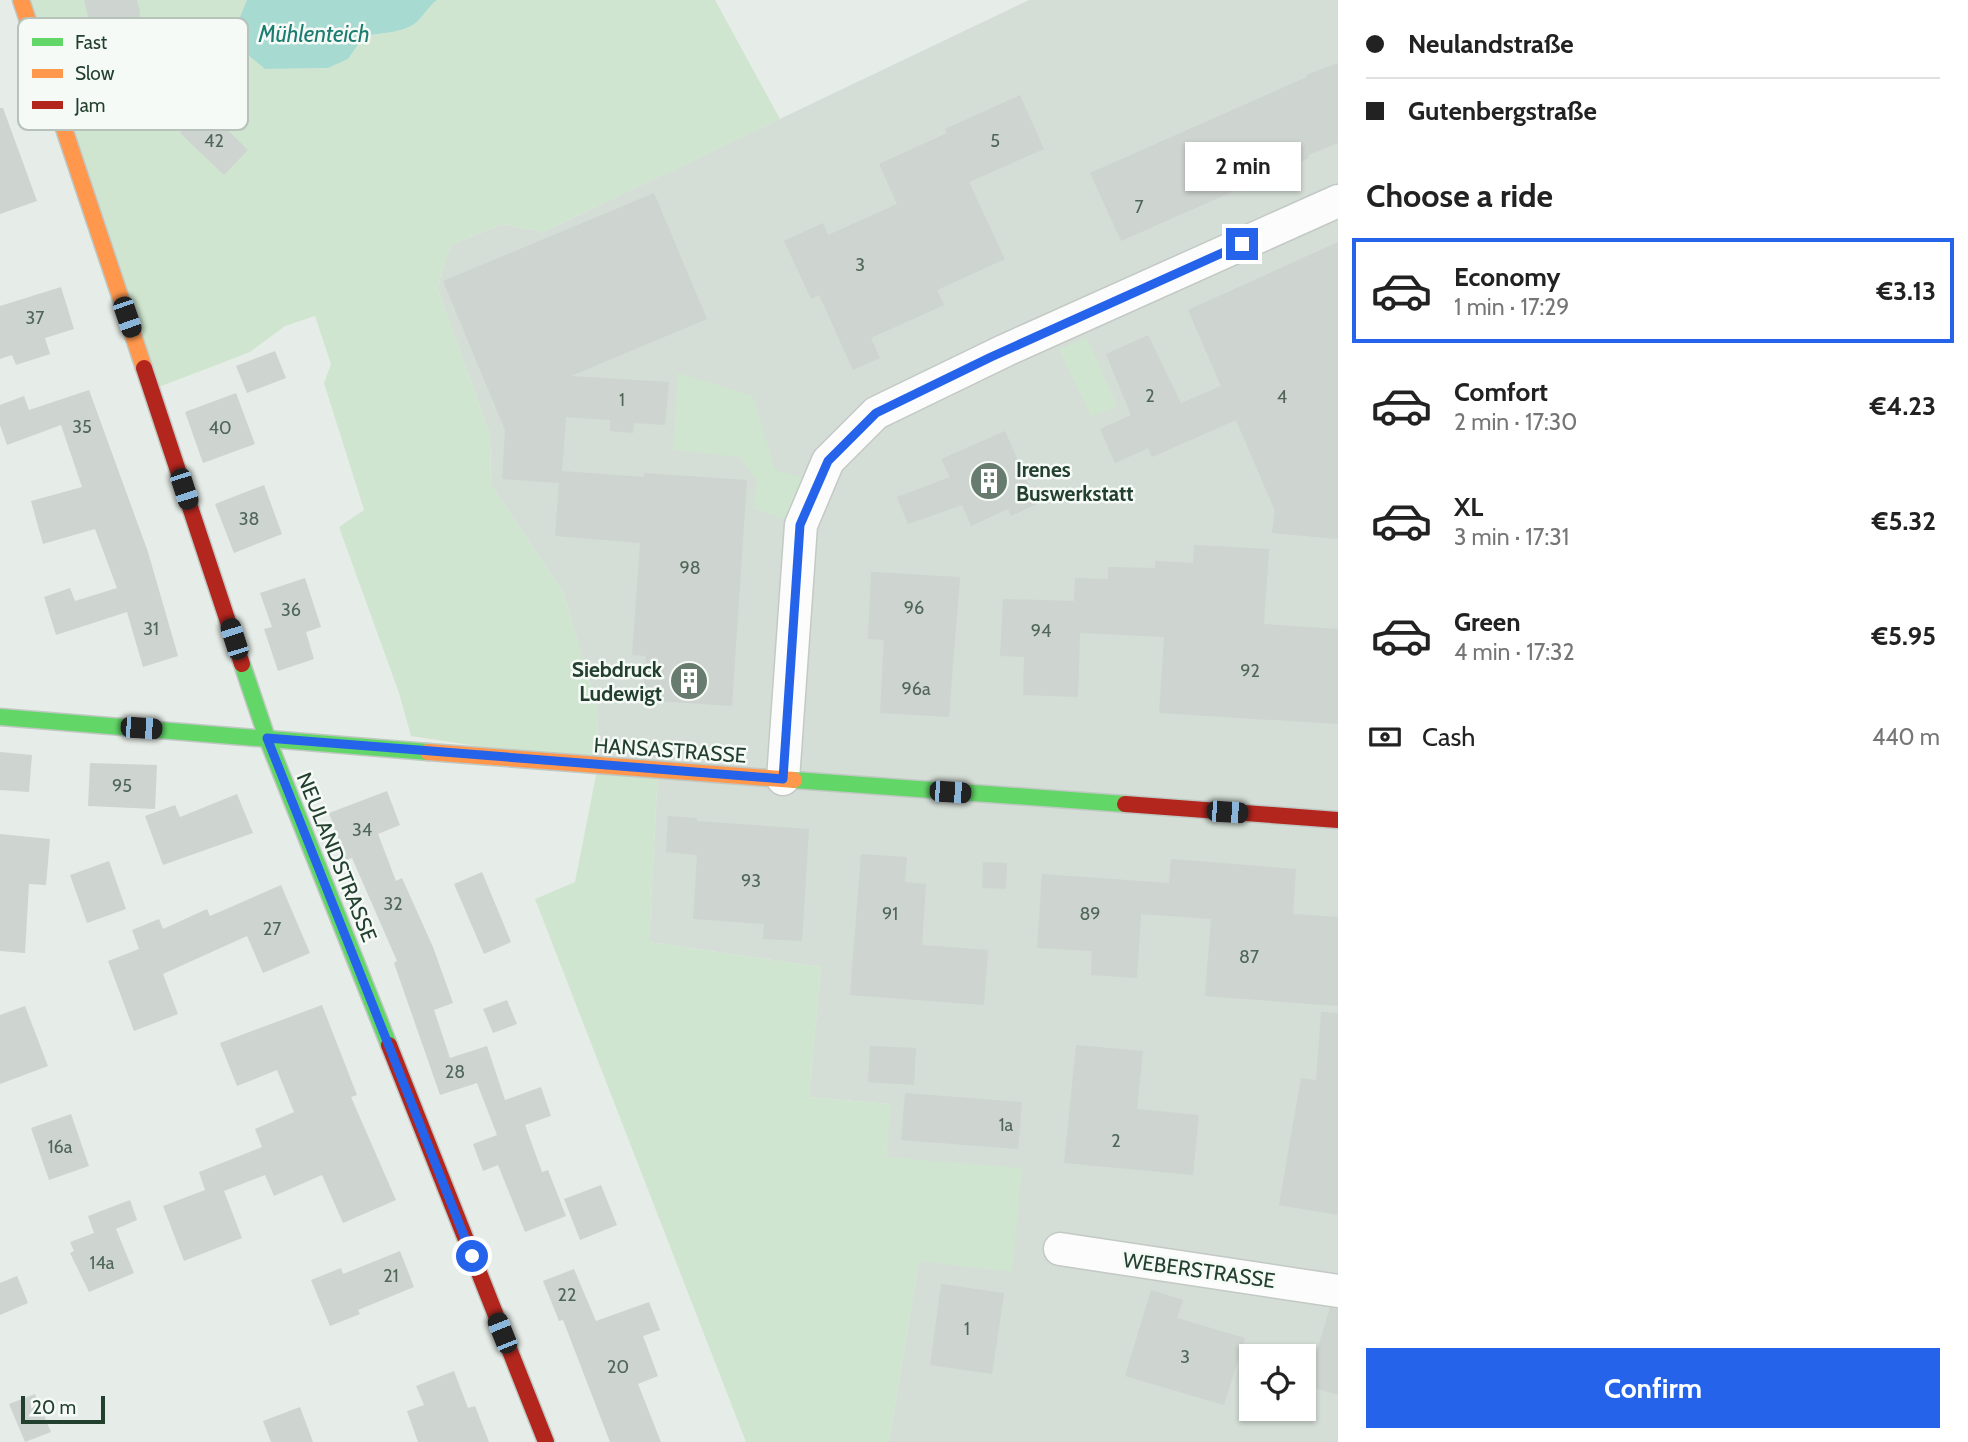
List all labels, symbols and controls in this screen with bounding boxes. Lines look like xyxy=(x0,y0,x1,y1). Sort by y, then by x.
legend xyxy=(18,18,248,130)
water label: Mühlenteich xyxy=(257,20,370,48)
text: Neulandstraße xyxy=(1408,28,1574,60)
text: Fast xyxy=(75,31,108,54)
text: Slow xyxy=(75,62,115,85)
text: Jam xyxy=(74,94,105,117)
text: Gutenbergstraße xyxy=(1408,95,1597,127)
house number: 42 xyxy=(204,130,224,152)
house number: 5 xyxy=(990,130,1000,152)
callout: 2 min xyxy=(1184,142,1300,191)
text: 2 min xyxy=(1215,152,1271,180)
text: Choose a ride xyxy=(1366,176,1553,215)
house number: 7 xyxy=(1134,196,1144,218)
route end xyxy=(1226,228,1258,260)
house number: 3 xyxy=(855,254,865,276)
icon: car xyxy=(1370,259,1433,322)
text: Economy xyxy=(1454,261,1560,293)
text: €3.13 xyxy=(1876,275,1936,307)
text: 1 min · 17:29 xyxy=(1454,293,1569,321)
car xyxy=(111,294,144,340)
house number: 37 xyxy=(26,307,44,329)
icon: car xyxy=(1370,374,1433,437)
text: Comfort xyxy=(1454,376,1548,408)
house number: 2 xyxy=(1145,385,1155,407)
house number: 4 xyxy=(1277,386,1287,408)
house number: 1 xyxy=(619,389,625,411)
text: €4.23 xyxy=(1870,390,1936,422)
text: 2 min · 17:30 xyxy=(1454,408,1577,436)
house number: 35 xyxy=(72,416,92,438)
house number: 40 xyxy=(209,417,231,439)
place label: Irenes Buswerkstatt xyxy=(1016,457,1133,506)
building icon: Irenes Buswerkstatt xyxy=(968,460,1010,502)
car xyxy=(168,466,201,512)
icon: car xyxy=(1370,489,1433,552)
text: XL xyxy=(1454,491,1483,523)
text: €5.32 xyxy=(1872,505,1936,537)
house number: 38 xyxy=(239,508,259,530)
text: 3 min · 17:31 xyxy=(1454,523,1569,551)
house number: 98 xyxy=(679,557,701,579)
house number: 96 xyxy=(904,597,924,619)
house number: 36 xyxy=(281,599,301,621)
icon: car xyxy=(1370,604,1433,667)
text: Green xyxy=(1454,606,1521,638)
car xyxy=(218,616,251,662)
house number: 31 xyxy=(143,618,159,640)
house number: 94 xyxy=(1031,620,1051,642)
text: €5.95 xyxy=(1871,620,1936,652)
text: 4 min · 17:32 xyxy=(1454,638,1575,666)
place label: Siebdruck Ludewigt xyxy=(572,657,663,706)
building icon: Siebdruck Ludewigt xyxy=(668,660,710,702)
house number: 92 xyxy=(1240,660,1260,682)
house number: 96a xyxy=(901,678,931,700)
car xyxy=(120,716,163,740)
icon: cash xyxy=(1366,718,1404,756)
text: Cash xyxy=(1422,721,1475,753)
text: 440 m xyxy=(1872,723,1940,751)
street label: HANSASTRASSE xyxy=(593,732,747,768)
street label: NEULANDSTRASSE xyxy=(292,769,382,945)
house number: 95 xyxy=(112,775,132,797)
car xyxy=(929,780,972,804)
car xyxy=(1206,800,1249,824)
house number: 34 xyxy=(352,819,372,841)
house number: 93 xyxy=(741,870,761,892)
house number: 32 xyxy=(383,893,403,915)
house number: 91 xyxy=(882,903,898,925)
house number: 89 xyxy=(1079,903,1101,925)
house number: 27 xyxy=(263,918,281,940)
house number: 87 xyxy=(1239,946,1259,968)
house number: 28 xyxy=(445,1061,465,1083)
house number: 1a xyxy=(999,1114,1014,1136)
house number: 2 xyxy=(1111,1130,1121,1152)
house number: 16a xyxy=(48,1136,73,1158)
route start xyxy=(456,1240,488,1272)
street label: WEBERSTRASSE xyxy=(1121,1247,1277,1293)
house number: 14a xyxy=(90,1252,115,1274)
house number: 21 xyxy=(383,1265,399,1287)
house number: 22 xyxy=(558,1284,576,1306)
car xyxy=(485,1310,520,1356)
house number: 1 xyxy=(964,1318,970,1340)
map controls xyxy=(1239,1344,1316,1421)
button: locate xyxy=(1239,1344,1316,1421)
house number: 3 xyxy=(1180,1346,1190,1368)
button: Confirm xyxy=(1366,1348,1940,1428)
house number: 20 xyxy=(607,1356,629,1378)
scale bar xyxy=(21,1393,105,1425)
text: 20 m xyxy=(32,1396,76,1419)

